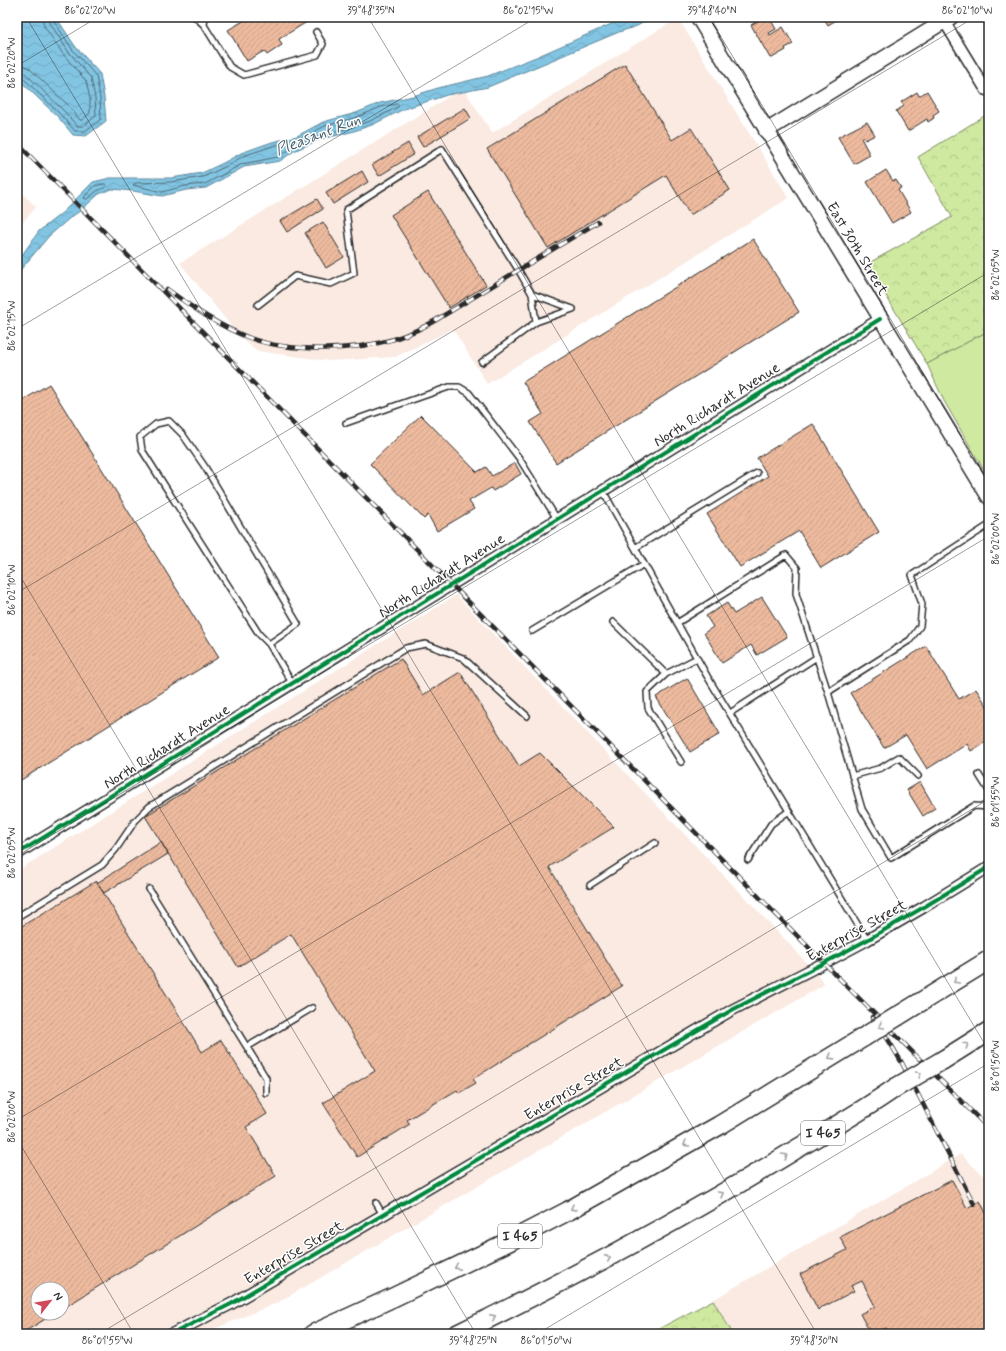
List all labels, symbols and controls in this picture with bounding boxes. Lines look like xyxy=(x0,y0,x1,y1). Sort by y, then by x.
text: 86°02'20"W xyxy=(65,4,115,18)
text: 39°48'35"N xyxy=(347,4,395,18)
text: 86°02'15"W xyxy=(503,4,553,18)
text: 39°48'40"N xyxy=(687,4,737,18)
text: 86°02'10"W xyxy=(942,4,992,18)
text: 86°02'20"W xyxy=(5,38,19,88)
water label: Pleasant Run xyxy=(272,109,364,161)
street label: East 30th Street xyxy=(821,199,893,300)
text: 86°02'05"W xyxy=(989,249,1003,301)
text: 86°02'15"W xyxy=(5,301,19,351)
street label: North Richardt Avenue xyxy=(650,358,784,452)
text: 86°02'00"W xyxy=(989,513,1003,565)
street label: North Richardt Avenue xyxy=(375,529,509,623)
text: 86°02'10"W xyxy=(5,565,19,615)
street label: North Richardt Avenue xyxy=(100,700,234,794)
text: 86°01'55"W xyxy=(989,777,1003,827)
text: 86°02'05"W xyxy=(5,827,19,879)
street label: Enterprise Street xyxy=(803,895,911,967)
one-way arrow xyxy=(953,976,960,983)
one-way arrow xyxy=(878,1022,885,1029)
text: 86°01'50"W xyxy=(989,1041,1003,1092)
one-way arrow xyxy=(962,1043,969,1050)
street label: Enterprise Street xyxy=(521,1052,628,1126)
one-way arrow xyxy=(828,1052,835,1060)
one-way arrow xyxy=(915,1071,922,1079)
text: 86°02'00"W xyxy=(5,1091,19,1143)
road number: I 465 xyxy=(801,1121,845,1145)
one-way arrow xyxy=(683,1140,690,1147)
one-way arrow xyxy=(781,1154,788,1161)
one-way arrow xyxy=(717,1191,724,1198)
one-way arrow xyxy=(570,1203,577,1210)
street label: Enterprise Street xyxy=(241,1216,348,1290)
road number: I 465 xyxy=(498,1224,542,1248)
one-way arrow xyxy=(604,1255,611,1262)
one-way arrow xyxy=(454,1262,461,1270)
north arrow xyxy=(30,1281,70,1321)
text: N xyxy=(50,1290,66,1303)
one-way arrow xyxy=(488,1314,496,1322)
text: 86°01'55"W xyxy=(82,1334,132,1348)
text: 39°48'25"N xyxy=(449,1334,497,1348)
text: 86°01'50"W xyxy=(521,1334,572,1348)
text: 39°48'30"N xyxy=(790,1334,838,1348)

